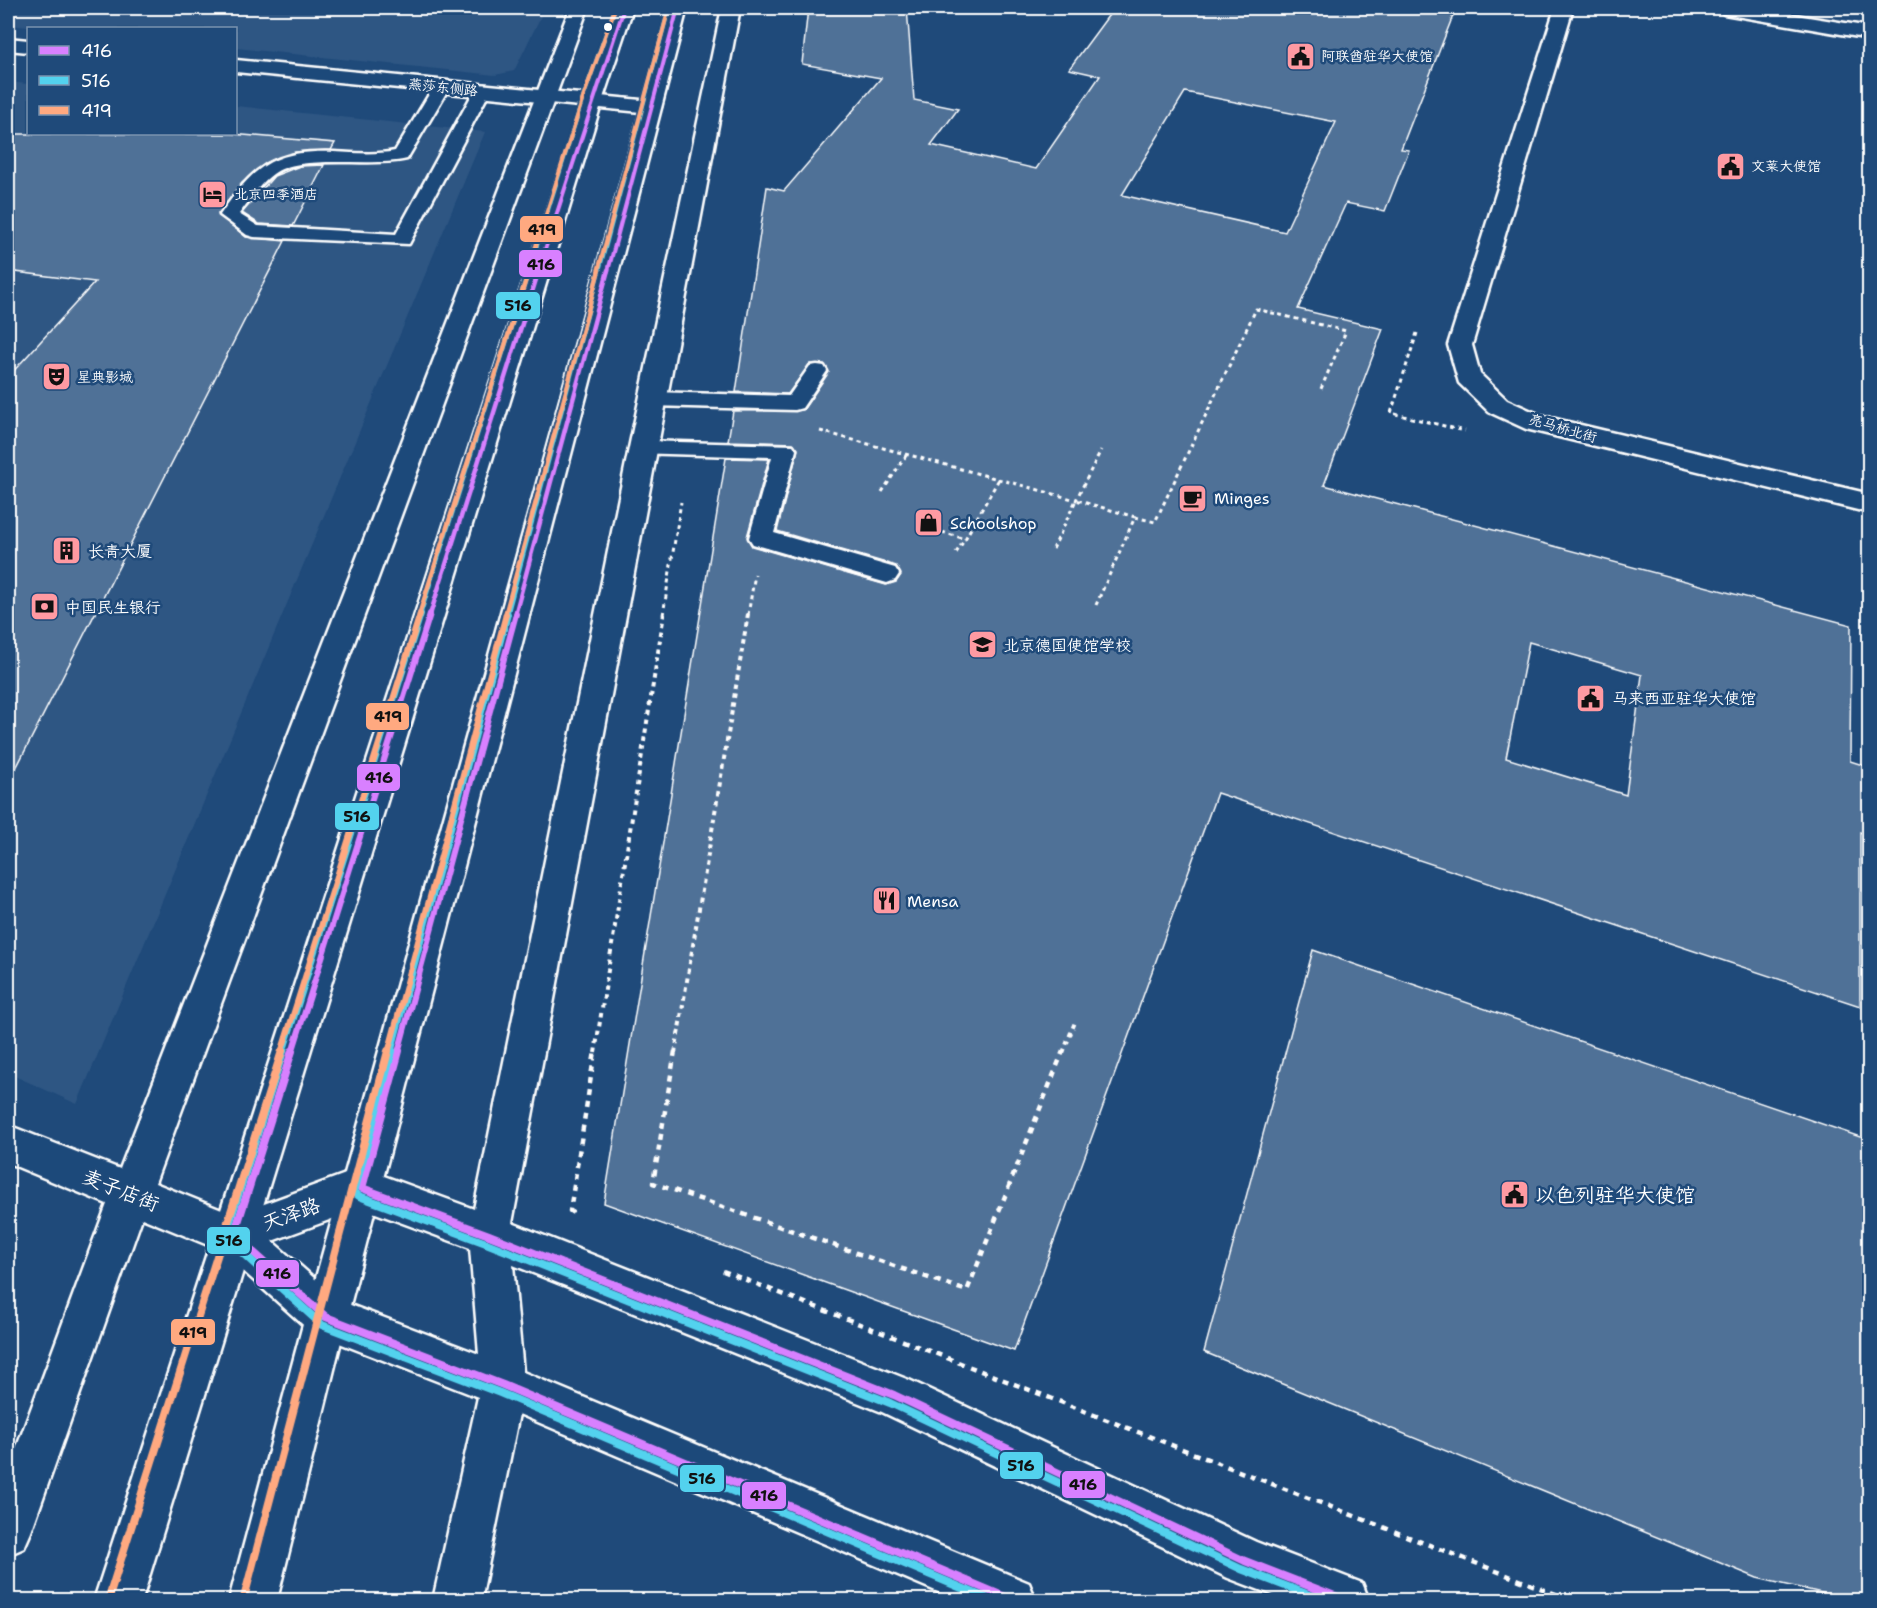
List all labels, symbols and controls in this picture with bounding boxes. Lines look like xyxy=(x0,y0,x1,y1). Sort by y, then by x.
unlabelled marker xyxy=(602,21,614,33)
legend xyxy=(27,27,237,135)
text: 416 xyxy=(81,39,112,63)
public building icon: 阿联酋驻华大使馆 xyxy=(1284,40,1316,72)
place label: 阿联酋驻华大使馆 xyxy=(1321,47,1433,65)
text: 516 xyxy=(81,69,111,93)
street label: 燕莎东侧路 xyxy=(407,74,479,100)
text: 419 xyxy=(81,99,112,123)
public building icon: 文莱大使馆 xyxy=(1714,150,1746,182)
place label: 文莱大使馆 xyxy=(1751,157,1821,175)
hotel icon: 北京四季酒店 xyxy=(197,178,229,210)
place label: 北京四季酒店 xyxy=(234,185,318,203)
line badge: 419 xyxy=(519,215,564,243)
text: 419 xyxy=(528,219,556,240)
line badge: 416 xyxy=(518,249,563,278)
text: 416 xyxy=(527,254,555,275)
line badge: 516 xyxy=(495,291,541,320)
text: 516 xyxy=(504,295,532,316)
theatre icon: 星典影城 xyxy=(40,361,72,393)
place label: 星典影城 xyxy=(77,368,133,386)
street label: 亮马桥北街 xyxy=(1527,410,1599,446)
cafe icon: Minges xyxy=(1177,482,1209,514)
place label: Minges xyxy=(1214,488,1270,509)
shop icon: Schoolshop xyxy=(913,507,945,539)
place label: Schoolshop xyxy=(950,513,1036,534)
building icon: 长青大厦 xyxy=(51,535,83,567)
place label: 长青大厦 xyxy=(88,541,152,562)
bank icon: 中国民生银行 xyxy=(28,591,60,623)
place label: 中国民生银行 xyxy=(65,597,161,618)
school or university icon: 北京德国使馆学校 xyxy=(966,629,998,661)
place label: 北京德国使馆学校 xyxy=(1003,635,1131,656)
public building icon: 马来西亚驻华大使馆 xyxy=(1575,682,1607,714)
place label: 马来西亚驻华大使馆 xyxy=(1612,688,1756,709)
line badge: 419 xyxy=(365,702,410,731)
text: 419 xyxy=(374,706,402,727)
line badge: 416 xyxy=(356,763,401,792)
text: 416 xyxy=(365,767,393,788)
line badge: 516 xyxy=(334,802,380,831)
text: 516 xyxy=(343,806,371,827)
restaurant icon: Mensa xyxy=(870,885,902,917)
place label: Mensa xyxy=(907,891,959,912)
street label: 麦子店街 xyxy=(79,1163,163,1217)
public building icon: 以色列驻华大使馆 xyxy=(1498,1179,1530,1211)
place label: 以色列驻华大使馆 xyxy=(1535,1182,1695,1208)
street label: 天泽路 xyxy=(258,1191,325,1236)
line badge: 516 xyxy=(206,1226,251,1255)
text: 516 xyxy=(215,1230,243,1251)
line badge: 416 xyxy=(255,1259,300,1288)
text: 416 xyxy=(263,1263,291,1284)
line badge: 419 xyxy=(170,1318,216,1346)
text: 419 xyxy=(179,1322,207,1343)
line badge: 516 xyxy=(999,1451,1044,1480)
text: 516 xyxy=(1007,1455,1035,1476)
line badge: 516 xyxy=(679,1464,725,1493)
text: 516 xyxy=(688,1468,716,1489)
line badge: 416 xyxy=(1061,1470,1106,1499)
text: 416 xyxy=(1069,1474,1097,1495)
line badge: 416 xyxy=(741,1481,787,1510)
text: 416 xyxy=(750,1485,778,1506)

